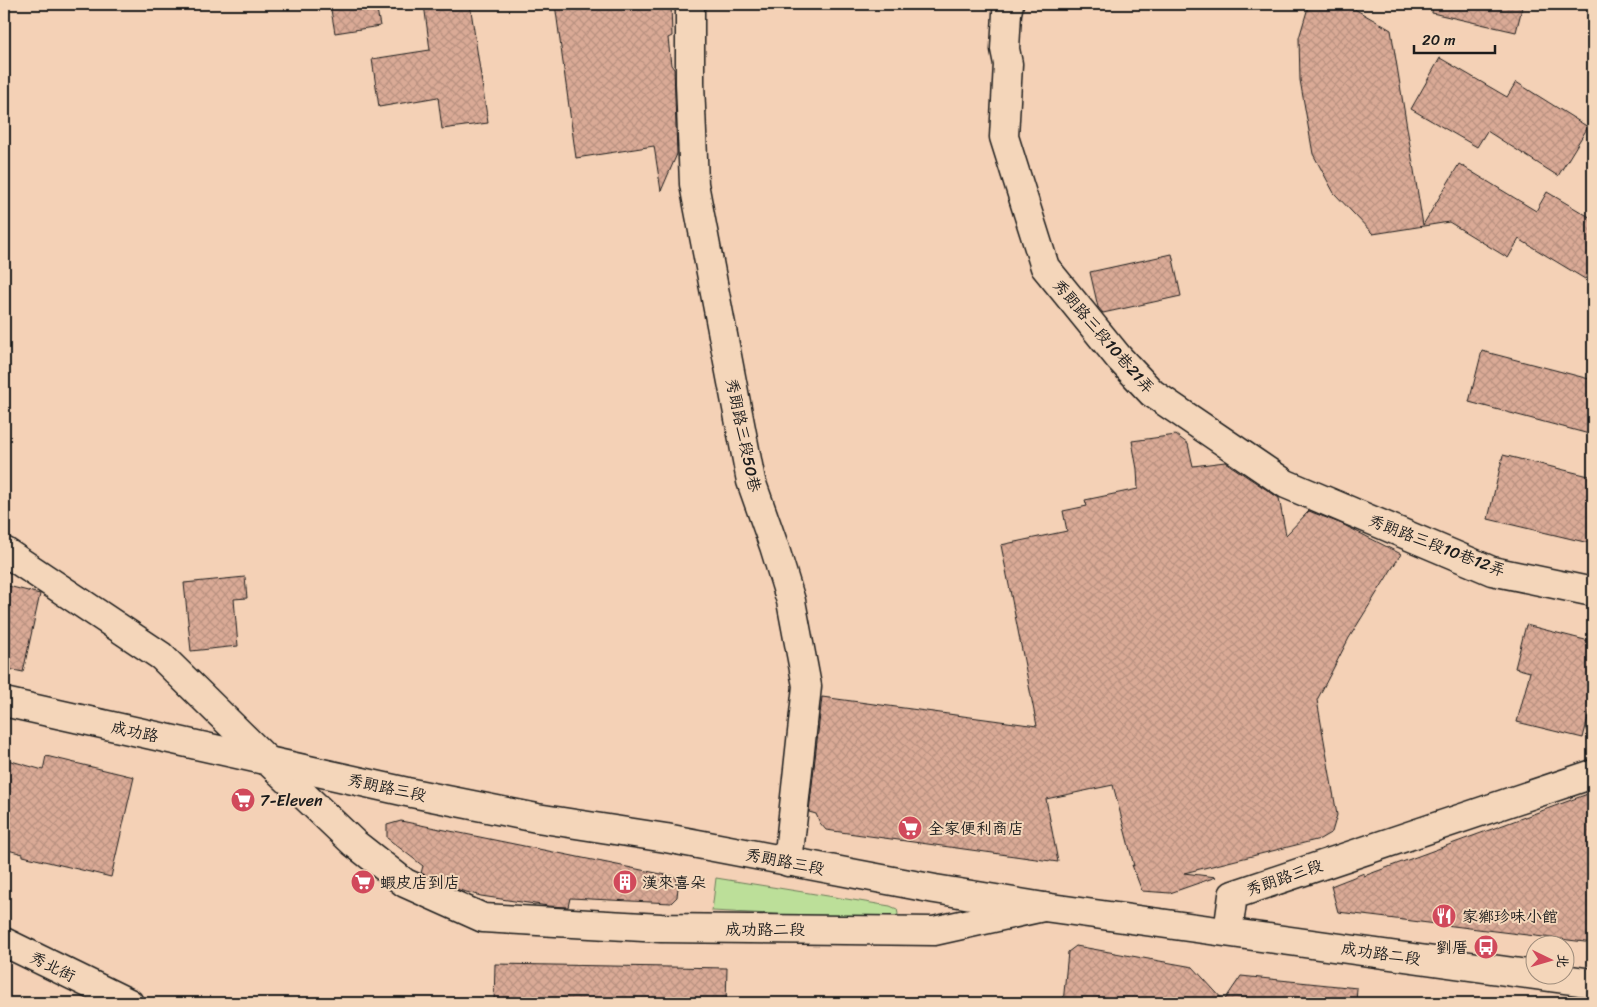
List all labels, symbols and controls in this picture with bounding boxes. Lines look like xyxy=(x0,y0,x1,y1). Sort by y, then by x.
scale bar xyxy=(1414,22,1496,54)
text: 20 m xyxy=(1422,27,1456,53)
street label: 秀朗路三段10巷21弄 xyxy=(1045,272,1162,401)
street label: 秀朗路三段50巷 xyxy=(717,375,770,495)
street label: 秀朗路三段10巷12弄 xyxy=(1364,506,1510,585)
street label: 成功路 xyxy=(108,712,161,751)
street label: 秀朗路三段 xyxy=(345,765,429,810)
place label: 7-Eleven xyxy=(260,786,323,815)
supermarket icon: 7-Eleven xyxy=(230,787,256,813)
place label: 全家便利商店 xyxy=(928,814,1024,843)
supermarket icon: 全家便利商店 xyxy=(897,815,923,841)
street label: 秀朗路三段 xyxy=(743,840,827,883)
street label: 秀朗路三段 xyxy=(1242,851,1327,904)
place label: 蝦皮店到店 xyxy=(380,868,460,897)
place label: 漢來喜朵 xyxy=(642,868,706,897)
supermarket icon: 蝦皮店到店 xyxy=(350,869,376,895)
building icon: 漢來喜朵 xyxy=(612,869,638,895)
place label: 家鄉珍味小館 xyxy=(1462,902,1558,931)
restaurant icon: 家鄉珍味小館 xyxy=(1431,903,1457,929)
street label: 成功路二段 xyxy=(725,915,805,944)
place label: 劉厝 xyxy=(1436,933,1468,962)
street label: 成功路二段 xyxy=(1339,934,1423,973)
bus stop icon: 劉厝 xyxy=(1473,934,1499,960)
north arrow xyxy=(1524,934,1574,984)
street label: 秀北街 xyxy=(25,943,81,990)
text: 北 xyxy=(1549,953,1576,969)

